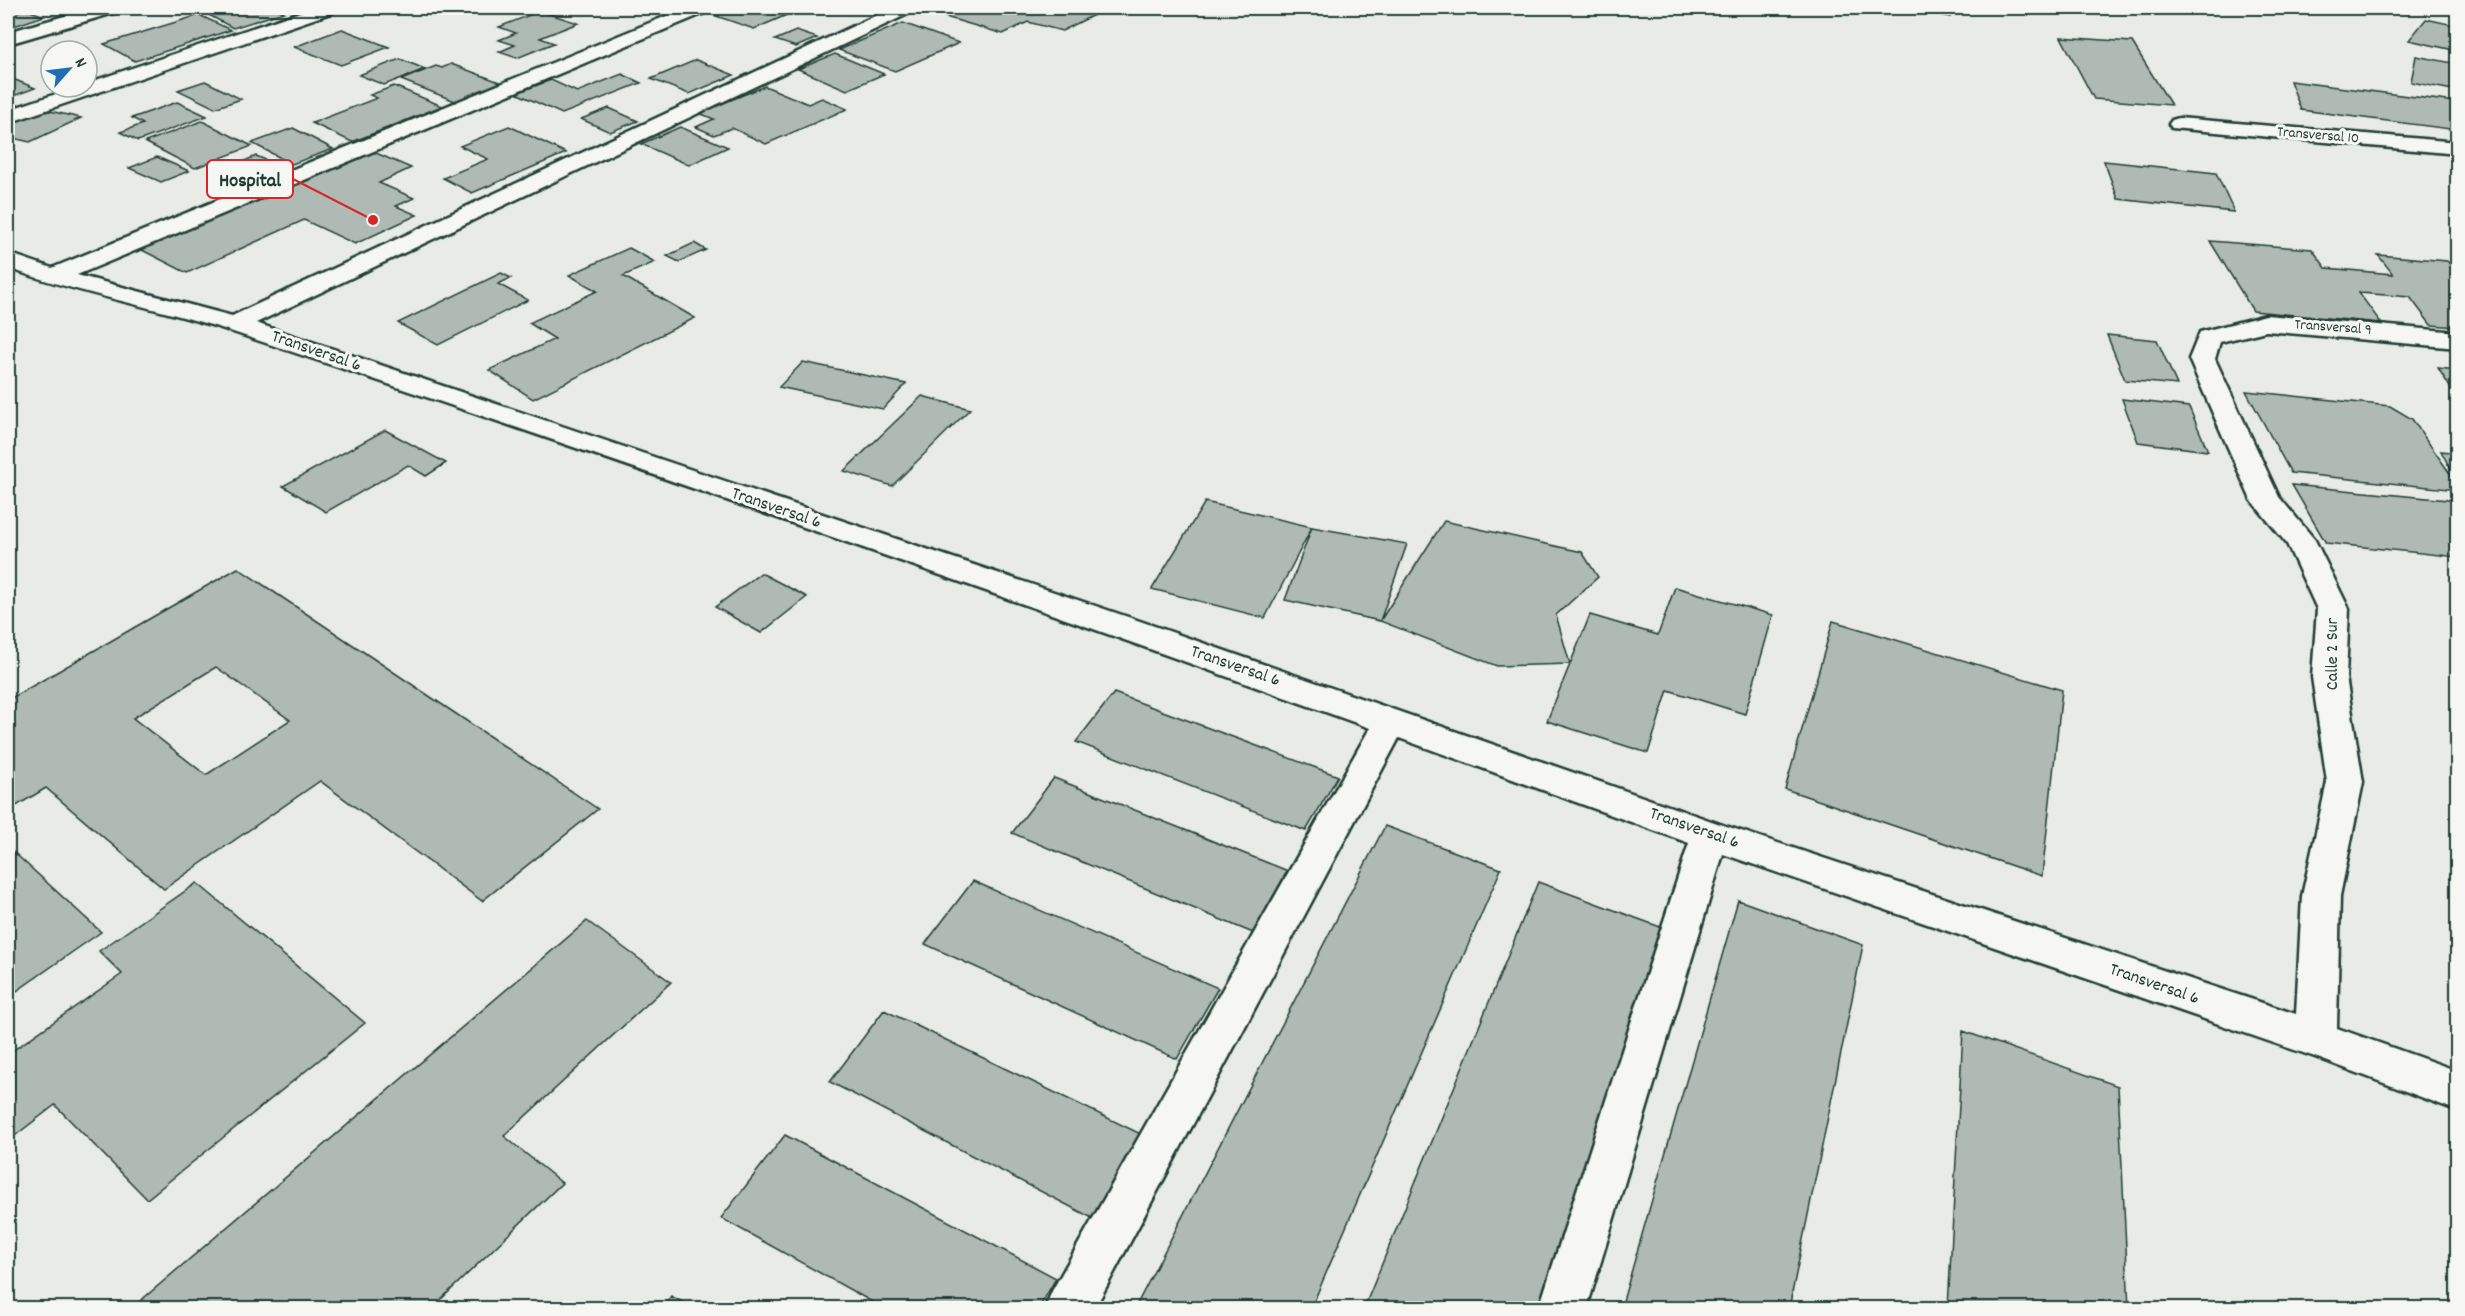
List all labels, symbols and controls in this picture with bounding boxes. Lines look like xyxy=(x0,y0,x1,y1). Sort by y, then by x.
north arrow xyxy=(39,39,99,99)
text: N xyxy=(68,54,92,72)
street label: Transversal 10 xyxy=(2276,121,2360,151)
callout: Hospital xyxy=(207,160,293,198)
text: Hospital xyxy=(219,168,281,196)
street label: Transversal 9 xyxy=(2294,314,2372,342)
street label: Transversal 6 xyxy=(268,325,364,379)
street label: Transversal 6 xyxy=(728,482,824,536)
street label: Calle 2 Sur xyxy=(2321,618,2346,690)
street label: Transversal 6 xyxy=(1187,640,1283,694)
street label: Transversal 6 xyxy=(1646,802,1742,856)
street label: Transversal 6 xyxy=(2106,958,2202,1012)

